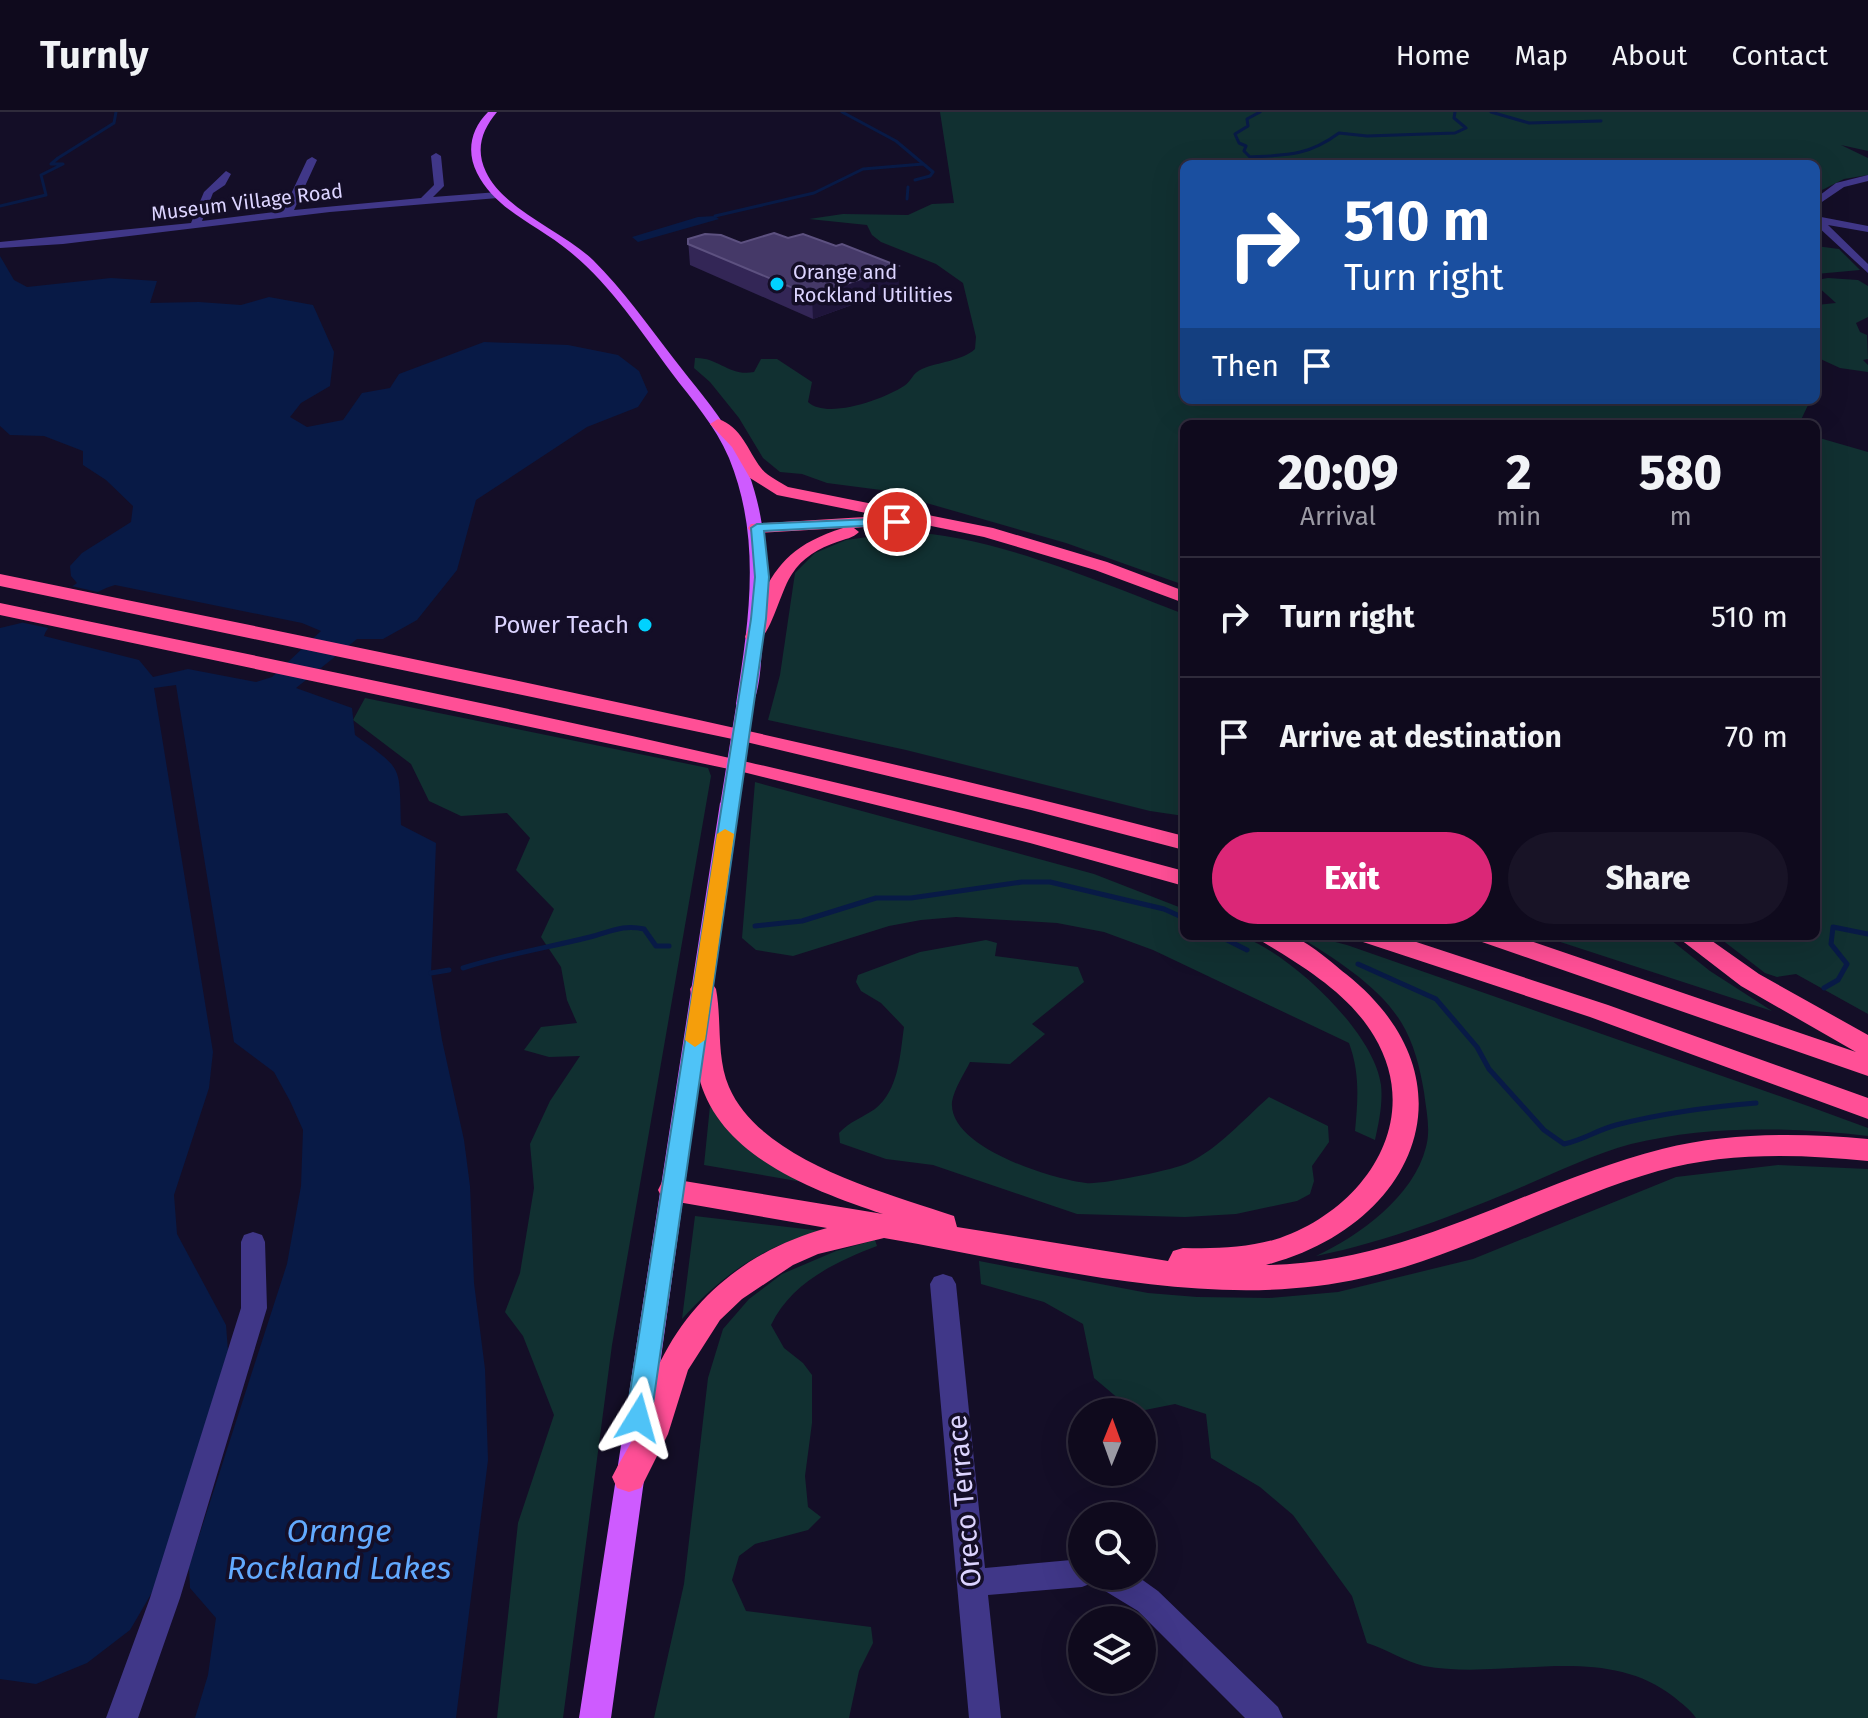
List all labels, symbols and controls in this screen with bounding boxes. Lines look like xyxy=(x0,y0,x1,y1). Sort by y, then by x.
text: Turnly xyxy=(40,32,149,78)
text: Home xyxy=(1396,39,1470,72)
text: Map xyxy=(1514,39,1568,72)
text: About xyxy=(1612,39,1687,72)
text: Contact xyxy=(1731,39,1828,72)
street label: Museum Village Road xyxy=(150,178,344,226)
text: 510 m xyxy=(1344,188,1490,255)
icon: right xyxy=(1212,192,1316,296)
text: Turn right xyxy=(1344,256,1504,300)
place label: Orange and Rockland Utilities xyxy=(793,260,953,307)
marker: Orange and Rockland Utilities xyxy=(768,275,786,293)
icon: arrive xyxy=(1295,344,1339,388)
text: Then xyxy=(1212,348,1279,384)
text: 20:09 xyxy=(1278,444,1398,502)
text: 2 xyxy=(1506,444,1531,502)
text: 580 xyxy=(1639,444,1722,502)
pin xyxy=(863,488,931,556)
icon: arrive xyxy=(875,500,919,544)
text: Arrival xyxy=(1300,501,1376,532)
text: min xyxy=(1496,501,1541,532)
text: m xyxy=(1669,501,1692,532)
icon: right xyxy=(1212,595,1256,639)
text: Turn right xyxy=(1280,599,1415,635)
text: 510 m xyxy=(1711,599,1788,635)
place label: Power Teach xyxy=(493,611,629,639)
marker: Power Teach xyxy=(636,616,654,634)
icon: arrive xyxy=(1212,715,1256,759)
text: Arrive at destination xyxy=(1280,719,1562,755)
text: 70 m xyxy=(1725,719,1788,755)
button: Exit xyxy=(1212,832,1492,924)
button: Share xyxy=(1508,832,1788,924)
position arrow xyxy=(596,1376,680,1460)
north arrow xyxy=(1068,1398,1156,1486)
map controls xyxy=(1068,1398,1156,1694)
street label: Oreco Terrace xyxy=(940,1413,988,1589)
button: search xyxy=(1068,1502,1156,1590)
water label: Orange Rockland Lakes xyxy=(227,1512,451,1587)
button: layers xyxy=(1068,1606,1156,1694)

